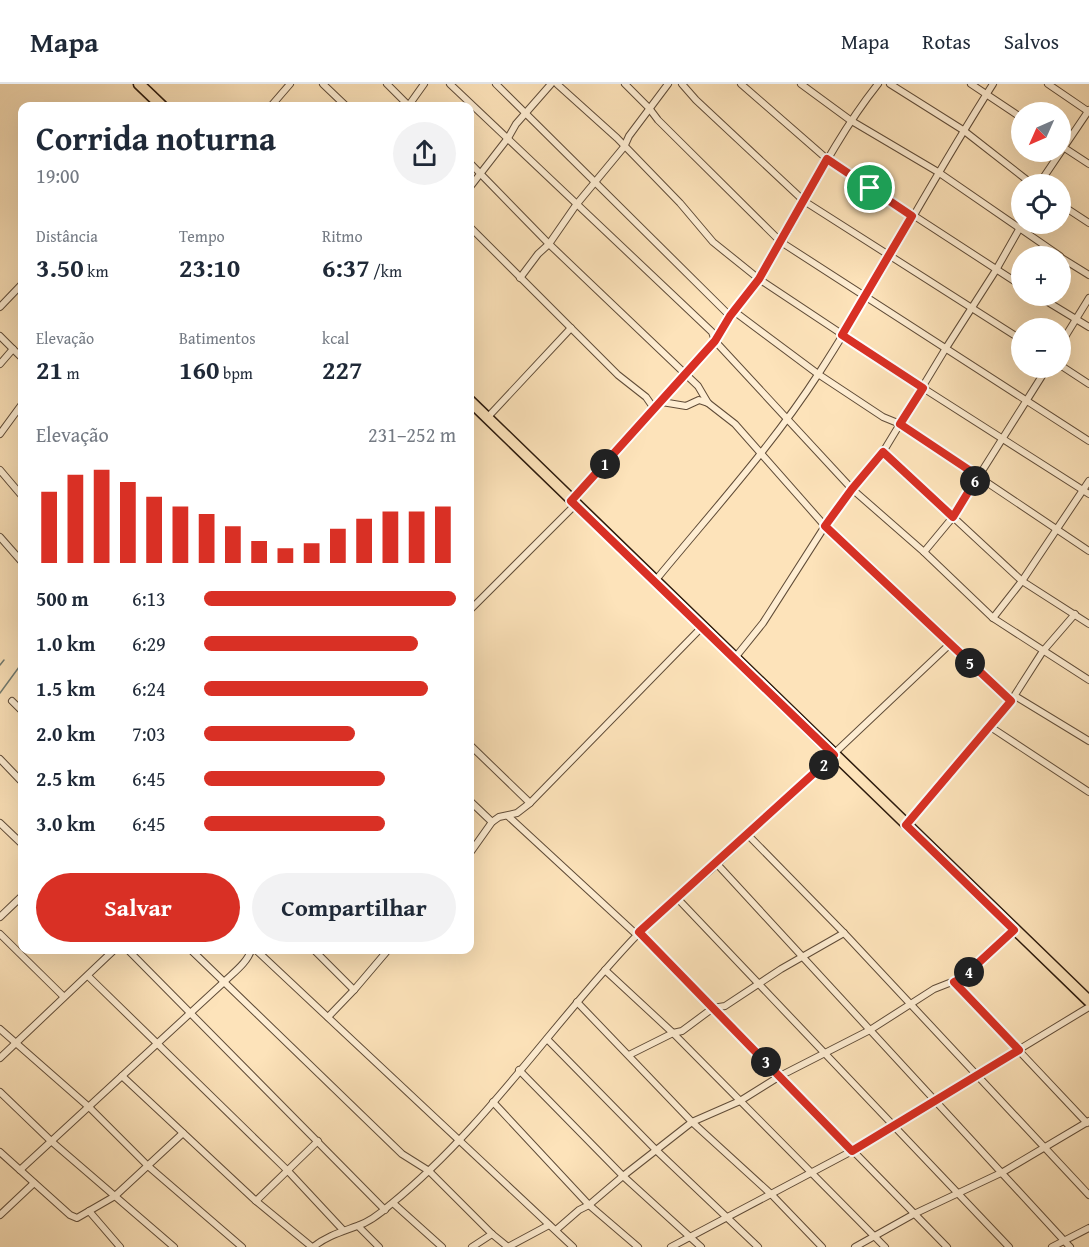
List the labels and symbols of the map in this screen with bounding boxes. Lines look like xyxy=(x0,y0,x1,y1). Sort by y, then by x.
north arrow xyxy=(1011,102,1071,162)
pin xyxy=(844,162,895,213)
pin: 1 xyxy=(590,449,620,479)
pin: 6 xyxy=(960,466,990,496)
pin: 5 xyxy=(955,648,985,678)
pin: 2 xyxy=(809,750,839,780)
pin: 4 xyxy=(954,957,984,987)
pin: 3 xyxy=(751,1047,781,1077)

